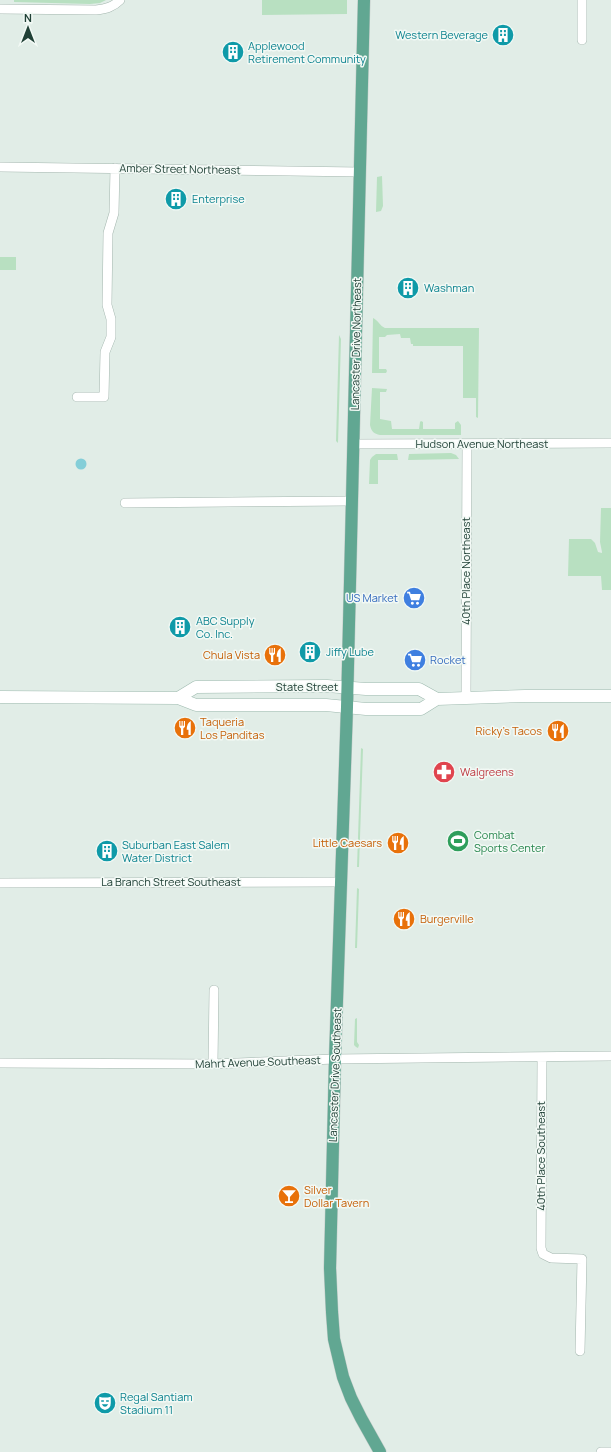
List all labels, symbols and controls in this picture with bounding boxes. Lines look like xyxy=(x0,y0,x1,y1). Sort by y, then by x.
north arrow xyxy=(8,8,48,48)
text: N xyxy=(24,10,32,25)
building icon: Western Beverage xyxy=(490,22,516,48)
place label: Western Beverage xyxy=(395,27,489,42)
place label: Applewood Retirement Community xyxy=(248,38,366,66)
building icon: Applewood Retirement Community xyxy=(220,39,246,65)
street label: Amber Street Northeast xyxy=(119,160,241,177)
building icon: Enterprise xyxy=(163,186,189,212)
place label: Enterprise xyxy=(192,191,245,206)
building icon: Washman xyxy=(395,275,421,301)
street label: Lancaster Drive Northeast xyxy=(347,278,364,410)
place label: Washman xyxy=(424,280,474,295)
street label: Hudson Avenue Northeast xyxy=(415,436,549,451)
street label: 40th Place Northeast xyxy=(458,517,473,625)
supermarket icon: US Market xyxy=(401,585,427,611)
place label: US Market xyxy=(346,590,398,605)
place label: ABC Supply Co. Inc. xyxy=(196,613,255,641)
building icon: ABC Supply Co. Inc. xyxy=(167,614,193,640)
building icon: Jiffy Lube xyxy=(297,639,323,665)
restaurant icon: Chula Vista xyxy=(262,642,288,668)
place label: Jiffy Lube xyxy=(326,644,375,659)
place label: Chula Vista xyxy=(203,647,260,662)
supermarket icon: Rocket xyxy=(402,647,428,673)
place label: Rocket xyxy=(430,652,466,667)
street label: State Street xyxy=(276,679,338,694)
place label: Taqueria Los Panditas xyxy=(200,714,265,742)
restaurant icon: Taqueria Los Panditas xyxy=(172,715,198,741)
restaurant icon: Ricky's Tacos xyxy=(545,718,571,744)
place label: Ricky's Tacos xyxy=(476,723,542,738)
pharmacy icon: Walgreens xyxy=(431,759,457,785)
place label: Walgreens xyxy=(460,764,514,779)
place label: Combat Sports Center xyxy=(474,827,545,855)
sports icon: Combat Sports Center xyxy=(445,828,471,854)
restaurant icon: Little Caesars xyxy=(385,830,411,856)
place label: Little Caesars xyxy=(313,835,382,850)
place label: Suburban East Salem Water District xyxy=(122,837,230,865)
building icon: Suburban East Salem Water District xyxy=(94,838,120,864)
street label: La Branch Street Southeast xyxy=(101,874,241,889)
restaurant icon: Burgerville xyxy=(391,906,417,932)
place label: Burgerville xyxy=(420,911,474,926)
street label: Lancaster Drive Southeast xyxy=(325,1008,344,1142)
street label: Mahrt Avenue Southeast xyxy=(195,1052,321,1071)
street label: 40th Place Southeast xyxy=(533,1101,548,1211)
place label: Silver Dollar Tavern xyxy=(304,1182,369,1210)
bar icon: Silver Dollar Tavern xyxy=(276,1183,302,1209)
place label: Regal Santiam Stadium 11 xyxy=(120,1389,193,1417)
theatre icon: Regal Santiam Stadium 11 xyxy=(92,1390,118,1416)

